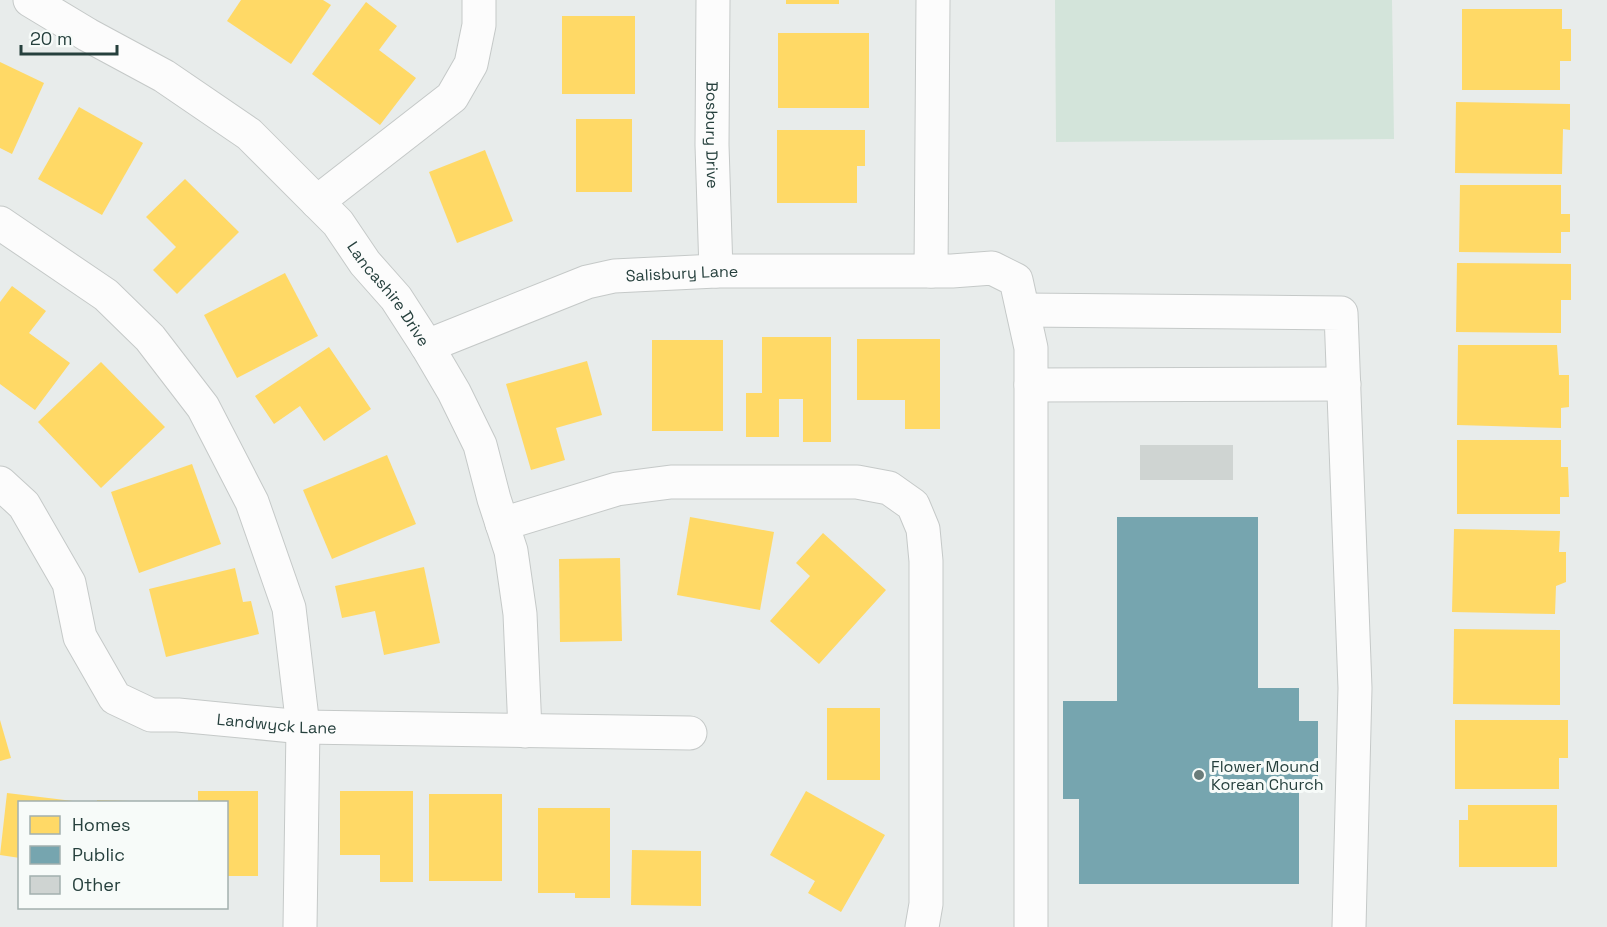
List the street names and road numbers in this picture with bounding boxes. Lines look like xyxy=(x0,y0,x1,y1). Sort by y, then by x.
street label: Bosbury Drive xyxy=(701,81,723,189)
street label: Lancashire Drive xyxy=(342,237,434,350)
street label: Salisbury Lane xyxy=(625,261,738,286)
street label: Landwyck Lane xyxy=(216,709,337,739)

